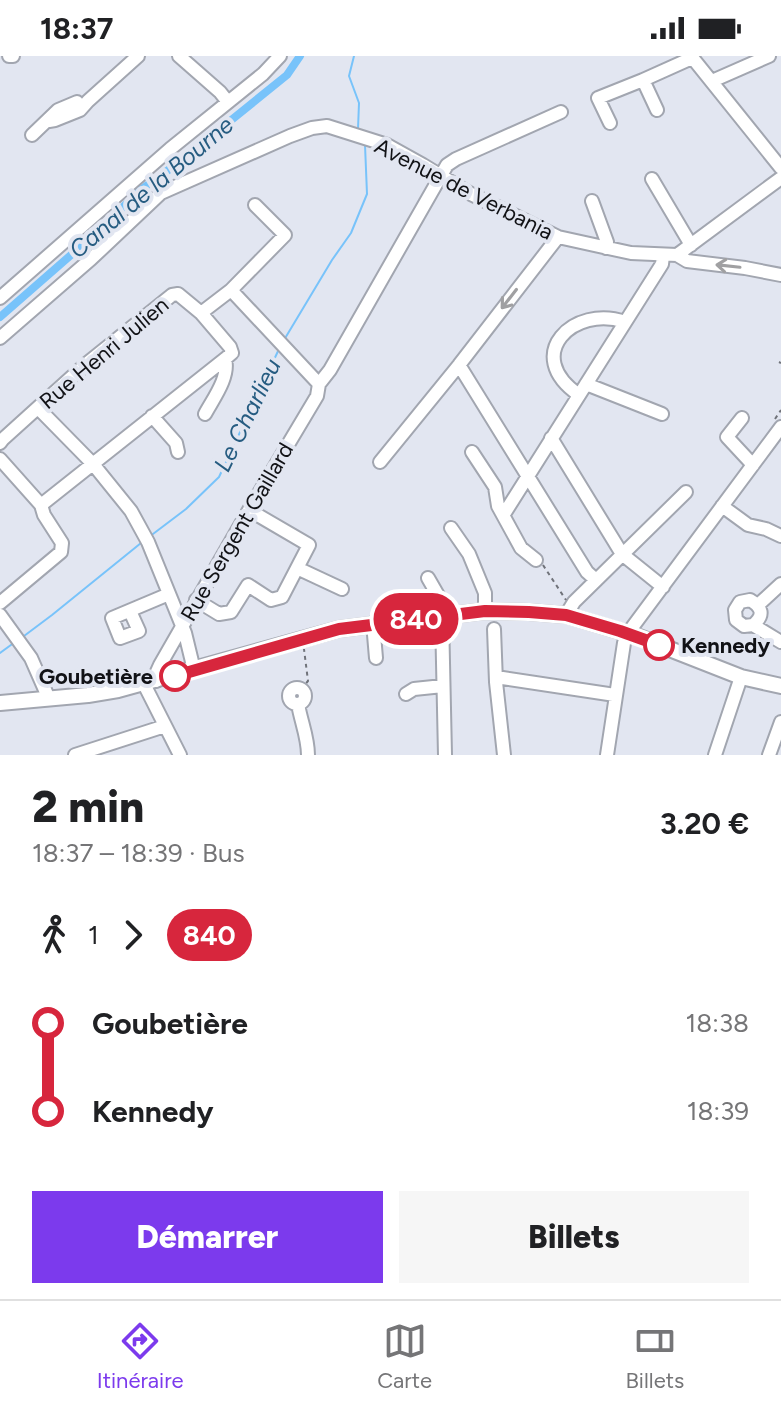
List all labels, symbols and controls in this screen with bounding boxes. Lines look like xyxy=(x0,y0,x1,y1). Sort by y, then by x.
text: 18:37 xyxy=(40,10,113,47)
water label: Canal de la Bourne xyxy=(63,110,239,264)
street label: Avenue de Verbania xyxy=(370,132,558,246)
one-way arrow xyxy=(715,259,742,274)
one-way arrow xyxy=(501,288,519,309)
street label: Rue Henri Julien xyxy=(34,291,174,415)
water label: Le Charlieu xyxy=(207,354,287,476)
street label: Rue Sergent Gaillard xyxy=(175,438,299,626)
line badge: 840 xyxy=(370,593,462,645)
text: 840 xyxy=(389,602,443,636)
marker: Kennedy xyxy=(644,630,674,660)
place label: Kennedy xyxy=(681,632,770,659)
marker: Goubetière xyxy=(160,661,190,691)
place label: Goubetière xyxy=(39,663,153,690)
text: 2 min xyxy=(32,780,144,833)
text: 3.20 € xyxy=(660,805,749,842)
text: 18:37 – 18:39 · Bus xyxy=(32,837,245,869)
icon: walk xyxy=(32,913,76,957)
icon: forward xyxy=(111,913,155,957)
text: 840 xyxy=(183,918,236,952)
text: 1 xyxy=(88,919,99,951)
text: Goubetière xyxy=(92,1005,248,1042)
text: 18:38 xyxy=(686,1007,749,1039)
text: Kennedy xyxy=(92,1093,214,1130)
text: 18:39 xyxy=(687,1095,749,1127)
button: Démarrer xyxy=(32,1191,383,1283)
button: Billets xyxy=(399,1191,749,1283)
tab: Itinéraire xyxy=(97,1319,184,1394)
tab: Carte xyxy=(377,1319,432,1394)
tab: Billets xyxy=(625,1319,684,1394)

